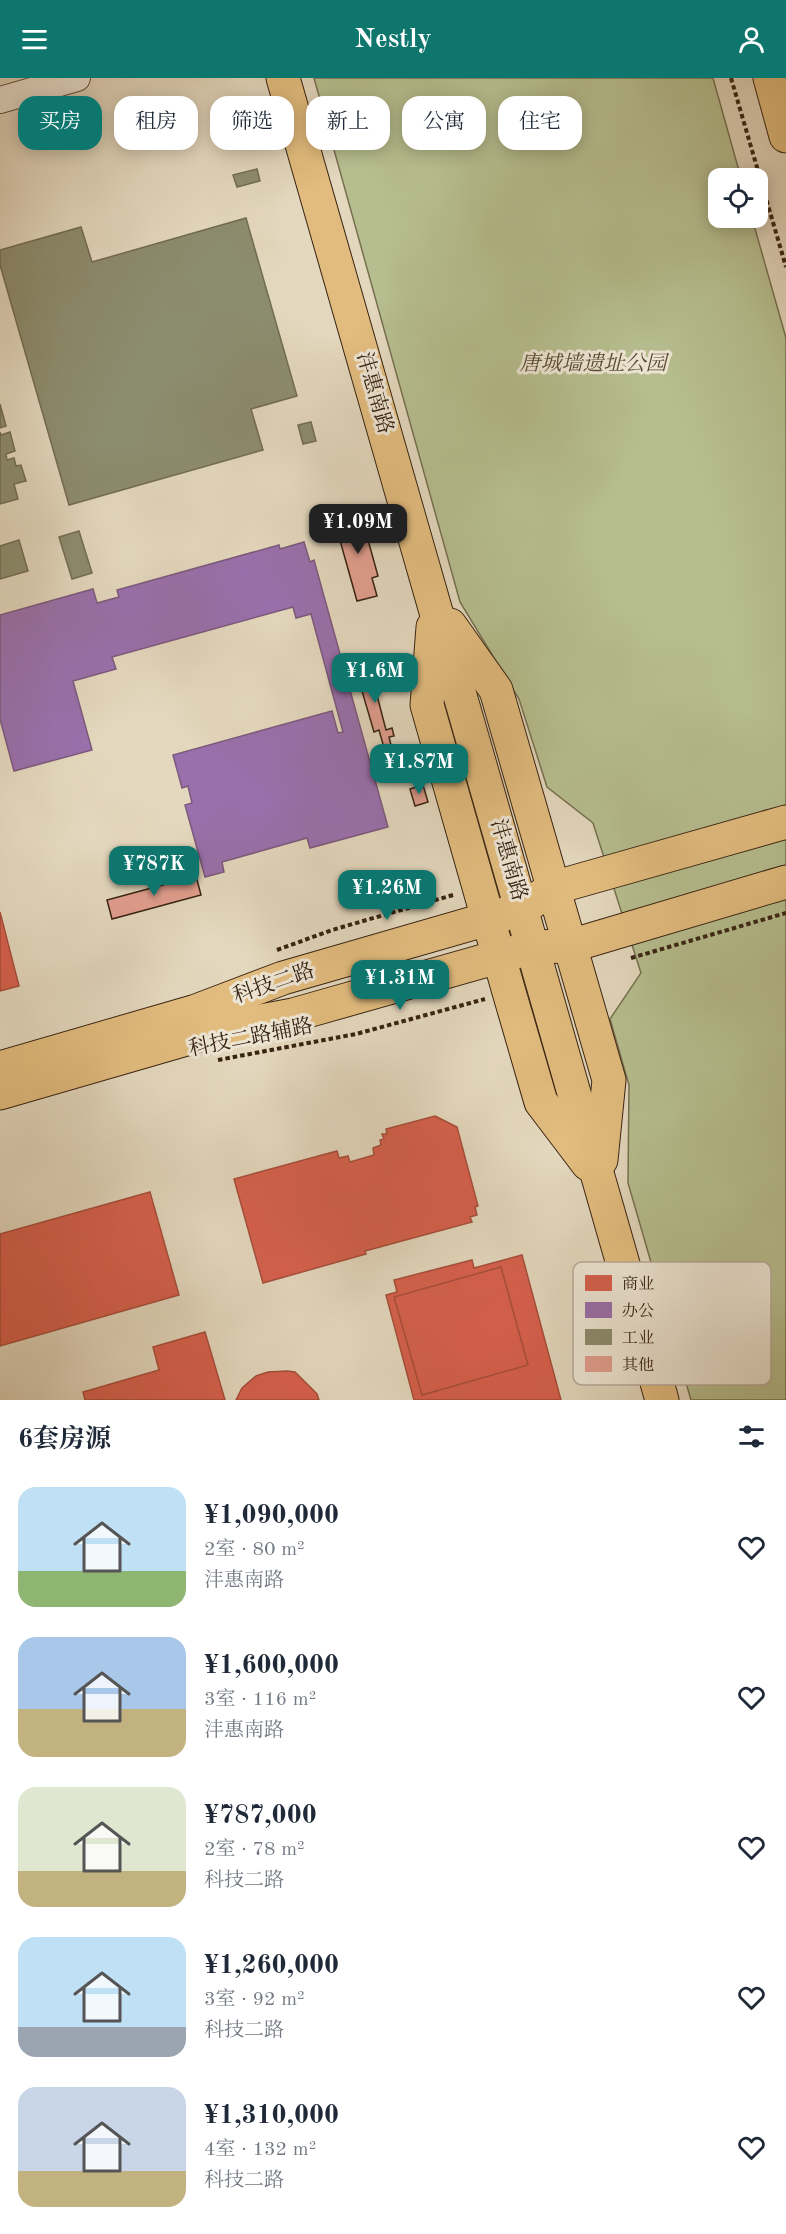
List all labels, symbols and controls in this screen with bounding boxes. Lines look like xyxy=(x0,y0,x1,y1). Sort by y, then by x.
icon: menu xyxy=(18,23,51,56)
icon: person xyxy=(735,23,768,56)
text: Nestly xyxy=(354,26,432,53)
chip: 买房 xyxy=(18,96,102,150)
chip: 租房 xyxy=(114,96,198,150)
chip: 筛选 xyxy=(210,96,294,150)
chip: 新上 xyxy=(306,96,390,150)
chip: 公寓 xyxy=(402,96,486,150)
chip: 住宅 xyxy=(498,96,582,150)
map controls xyxy=(708,168,768,228)
button: locate xyxy=(708,168,768,228)
street label: 沣惠南路 xyxy=(352,349,398,436)
park label: 唐城墙遗址公园 xyxy=(520,352,669,375)
pin: ¥1.09M xyxy=(309,504,407,555)
text: ¥1.09M xyxy=(323,513,393,533)
pin: ¥1.6M xyxy=(333,653,417,704)
text: ¥1.6M xyxy=(346,662,404,682)
pin: ¥1.87M xyxy=(370,744,468,795)
text: ¥1.87M xyxy=(384,753,454,773)
street label: 沣惠南路 xyxy=(486,816,532,903)
pin: ¥787K xyxy=(112,846,196,897)
text: ¥787K xyxy=(123,855,185,875)
pin: ¥1.26M xyxy=(338,870,436,921)
text: ¥1.26M xyxy=(352,879,422,899)
street label: 科技二路 xyxy=(230,959,317,1008)
pin: ¥1.31M xyxy=(351,960,449,1011)
text: ¥1.31M xyxy=(365,969,435,989)
street label: 科技二路辅路 xyxy=(187,1014,315,1060)
legend xyxy=(573,1262,771,1385)
text: 商业 xyxy=(622,1275,654,1293)
text: 办公 xyxy=(622,1302,654,1320)
text: 工业 xyxy=(622,1329,654,1347)
text: 其他 xyxy=(622,1356,654,1374)
icon: filters xyxy=(735,1420,768,1453)
text: 6套房源 xyxy=(18,1427,111,1453)
text: ¥1,090,000 xyxy=(204,1503,339,1529)
icon: home xyxy=(66,1511,138,1583)
icon: heart xyxy=(735,1531,768,1564)
text: 2室 · 80 m² xyxy=(204,1540,305,1560)
text: 沣惠南路 xyxy=(204,1571,284,1591)
text: ¥1,600,000 xyxy=(204,1653,339,1679)
icon: home xyxy=(66,1661,138,1733)
icon: heart xyxy=(735,1681,768,1714)
text: 3室 · 116 m² xyxy=(204,1690,316,1710)
text: 沣惠南路 xyxy=(204,1721,284,1741)
text: ¥787,000 xyxy=(204,1803,317,1829)
icon: home xyxy=(66,1811,138,1883)
icon: heart xyxy=(735,1831,768,1864)
text: 2室 · 78 m² xyxy=(204,1840,305,1860)
text: 科技二路 xyxy=(204,1871,284,1891)
text: ¥1,260,000 xyxy=(204,1953,339,1979)
icon: home xyxy=(66,1961,138,2033)
icon: heart xyxy=(735,1981,768,2014)
text: 3室 · 92 m² xyxy=(204,1990,305,2010)
text: 科技二路 xyxy=(204,2021,284,2041)
text: ¥1,310,000 xyxy=(204,2103,339,2129)
icon: home xyxy=(66,2111,138,2183)
icon: heart xyxy=(735,2131,768,2164)
text: 4室 · 132 m² xyxy=(204,2140,316,2160)
text: 科技二路 xyxy=(204,2171,284,2191)

